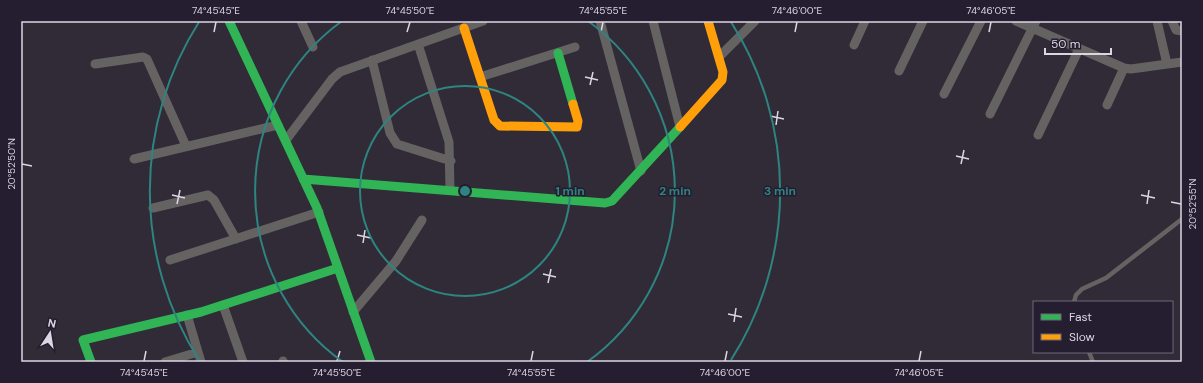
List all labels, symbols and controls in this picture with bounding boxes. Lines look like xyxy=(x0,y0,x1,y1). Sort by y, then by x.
text: 74°45'45"E xyxy=(192,4,240,17)
text: 74°45'50"E xyxy=(385,4,435,17)
text: 74°45'55"E xyxy=(579,4,627,17)
text: 74°46'00"E xyxy=(772,4,823,17)
text: 74°46'05"E xyxy=(966,4,1016,17)
scale bar xyxy=(1045,30,1111,56)
text: 50 m xyxy=(1051,36,1080,52)
text: 20°52'50"N xyxy=(5,138,18,190)
text: 20°52'55"N xyxy=(1186,179,1199,229)
text: 1 min xyxy=(555,183,585,199)
text: 2 min xyxy=(659,183,691,199)
text: 3 min xyxy=(764,183,796,199)
centre of rings xyxy=(458,184,472,198)
legend xyxy=(1033,301,1173,353)
text: Fast xyxy=(1069,309,1092,325)
north arrow xyxy=(30,313,70,353)
text: N xyxy=(47,316,57,331)
text: Slow xyxy=(1069,329,1095,345)
text: 74°45'45"E xyxy=(120,366,168,379)
text: 74°45'50"E xyxy=(312,366,362,379)
text: 74°45'55"E xyxy=(507,366,555,379)
text: 74°46'00"E xyxy=(700,366,751,379)
text: 74°46'05"E xyxy=(894,366,944,379)

